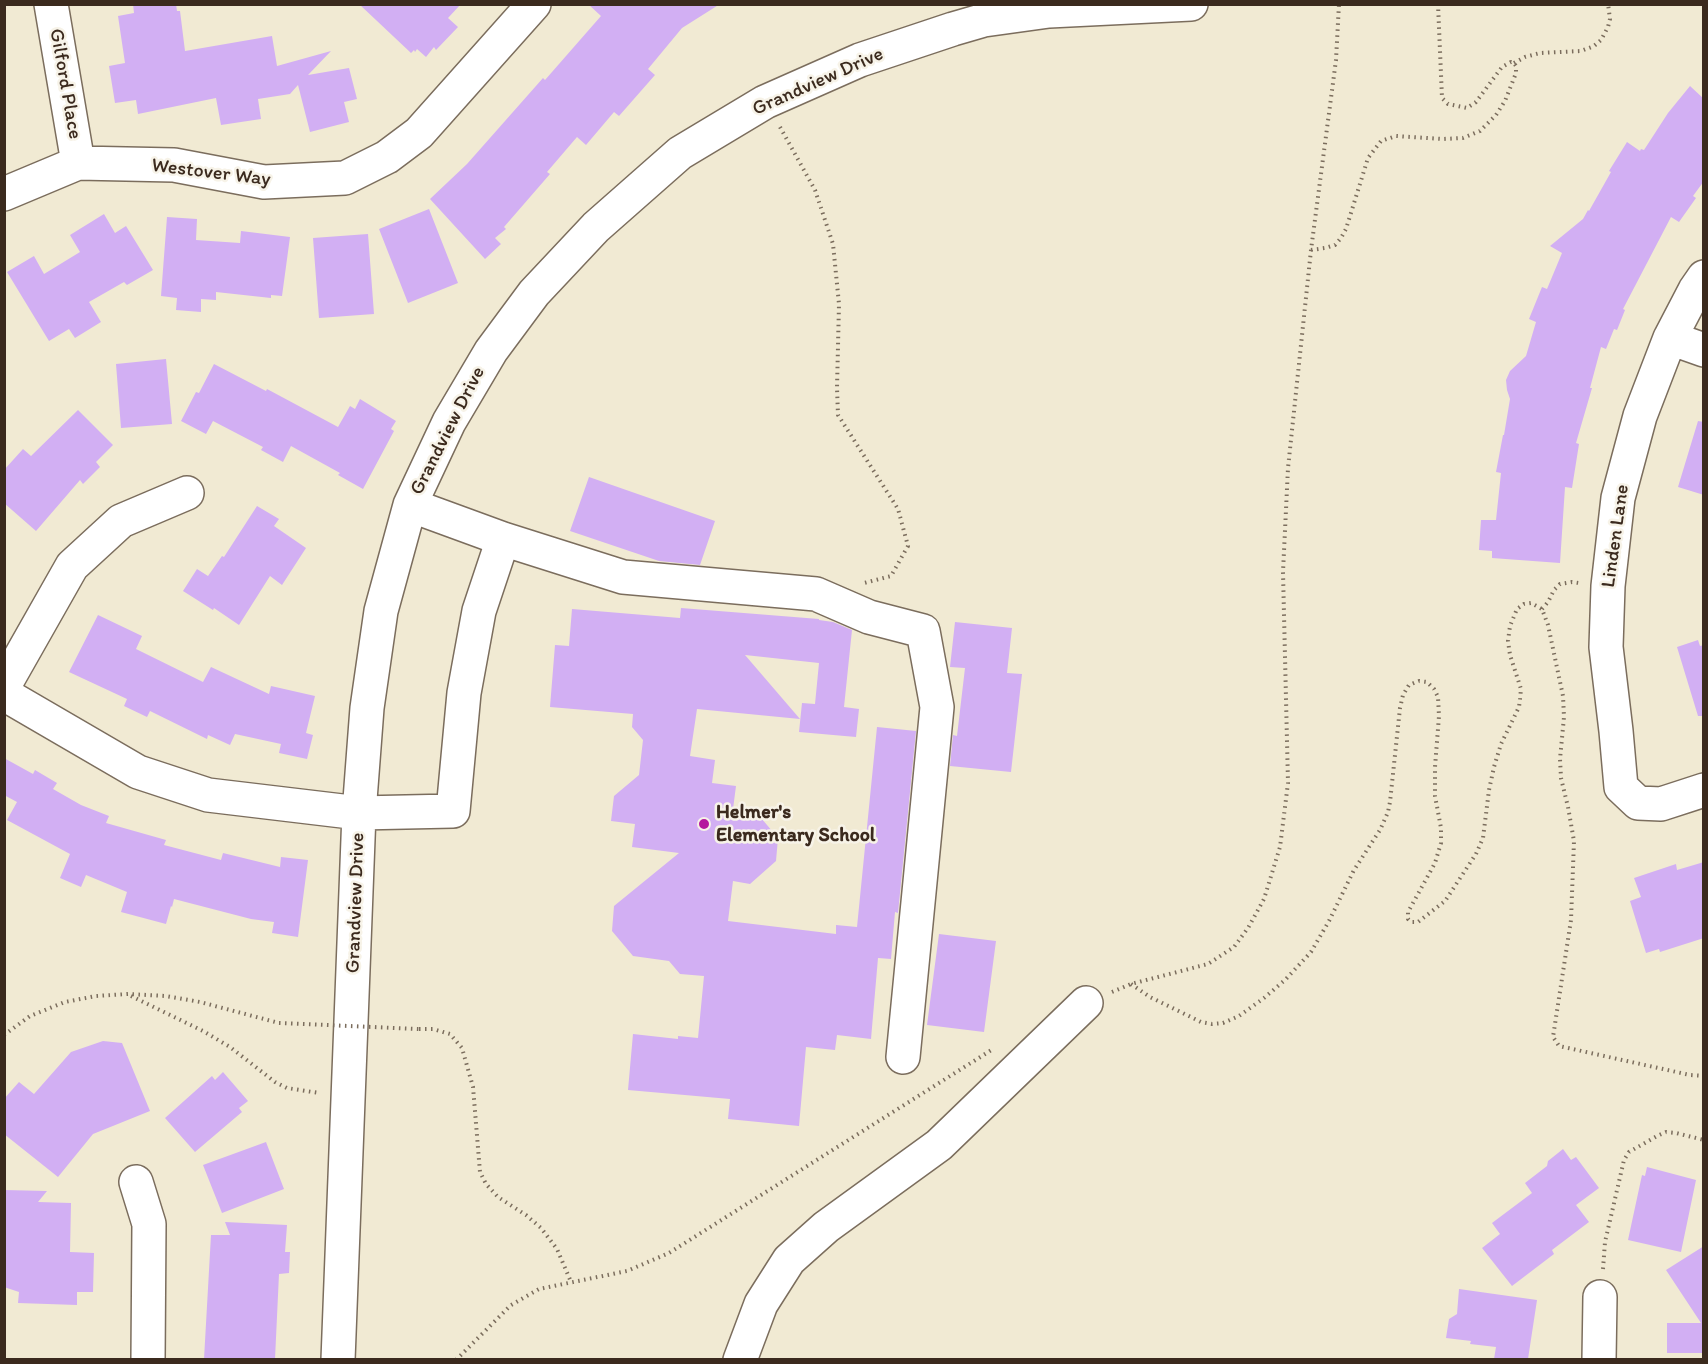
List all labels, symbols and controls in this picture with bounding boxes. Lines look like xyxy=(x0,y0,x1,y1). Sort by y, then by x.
street label: Gilford Place xyxy=(43,27,87,141)
street label: Grandview Drive xyxy=(749,42,887,122)
street label: Westover Way xyxy=(150,154,272,192)
street label: Grandview Drive xyxy=(405,363,491,499)
street label: Linden Lane xyxy=(1597,483,1635,589)
place label: Helmer's Elementary School xyxy=(716,801,875,848)
marker: Helmer's Elementary School xyxy=(697,817,711,831)
street label: Grandview Drive xyxy=(342,832,370,974)

